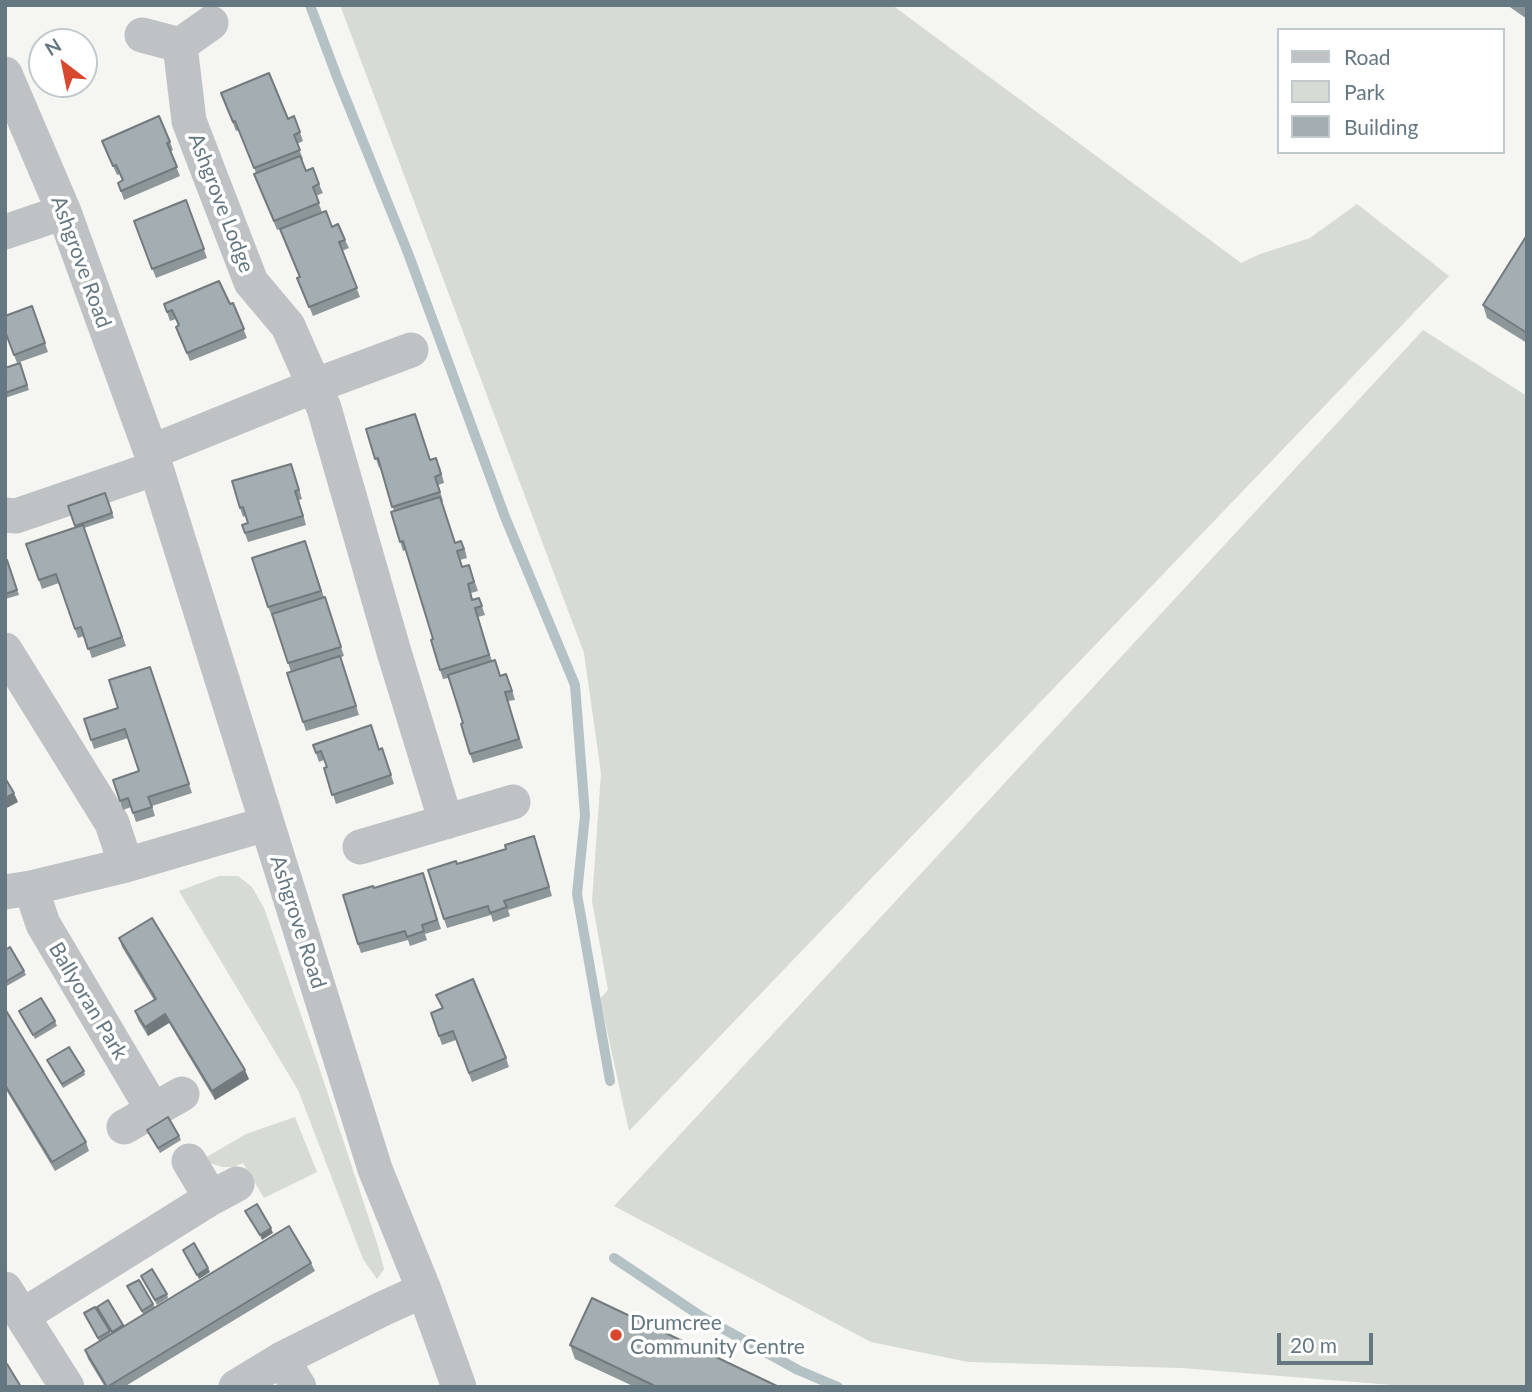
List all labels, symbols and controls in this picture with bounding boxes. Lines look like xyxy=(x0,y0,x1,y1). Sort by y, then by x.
north arrow xyxy=(28,28,98,98)
legend xyxy=(1276,28,1504,154)
text: N xyxy=(40,33,65,60)
text: Road xyxy=(1344,44,1391,69)
text: Park xyxy=(1344,79,1385,104)
text: Building xyxy=(1344,114,1419,139)
street label: Ashgrove Lodge xyxy=(183,130,259,276)
street label: Ashgrove Road xyxy=(45,193,117,331)
street label: Ashgrove Road xyxy=(265,852,331,992)
street label: Ballyoran Park xyxy=(43,938,133,1064)
place label: Drumcree Community Centre xyxy=(630,1310,805,1360)
scale bar xyxy=(1280,1318,1376,1362)
marker: Drumcree Community Centre xyxy=(608,1327,624,1343)
text: 20 m xyxy=(1290,1332,1337,1357)

